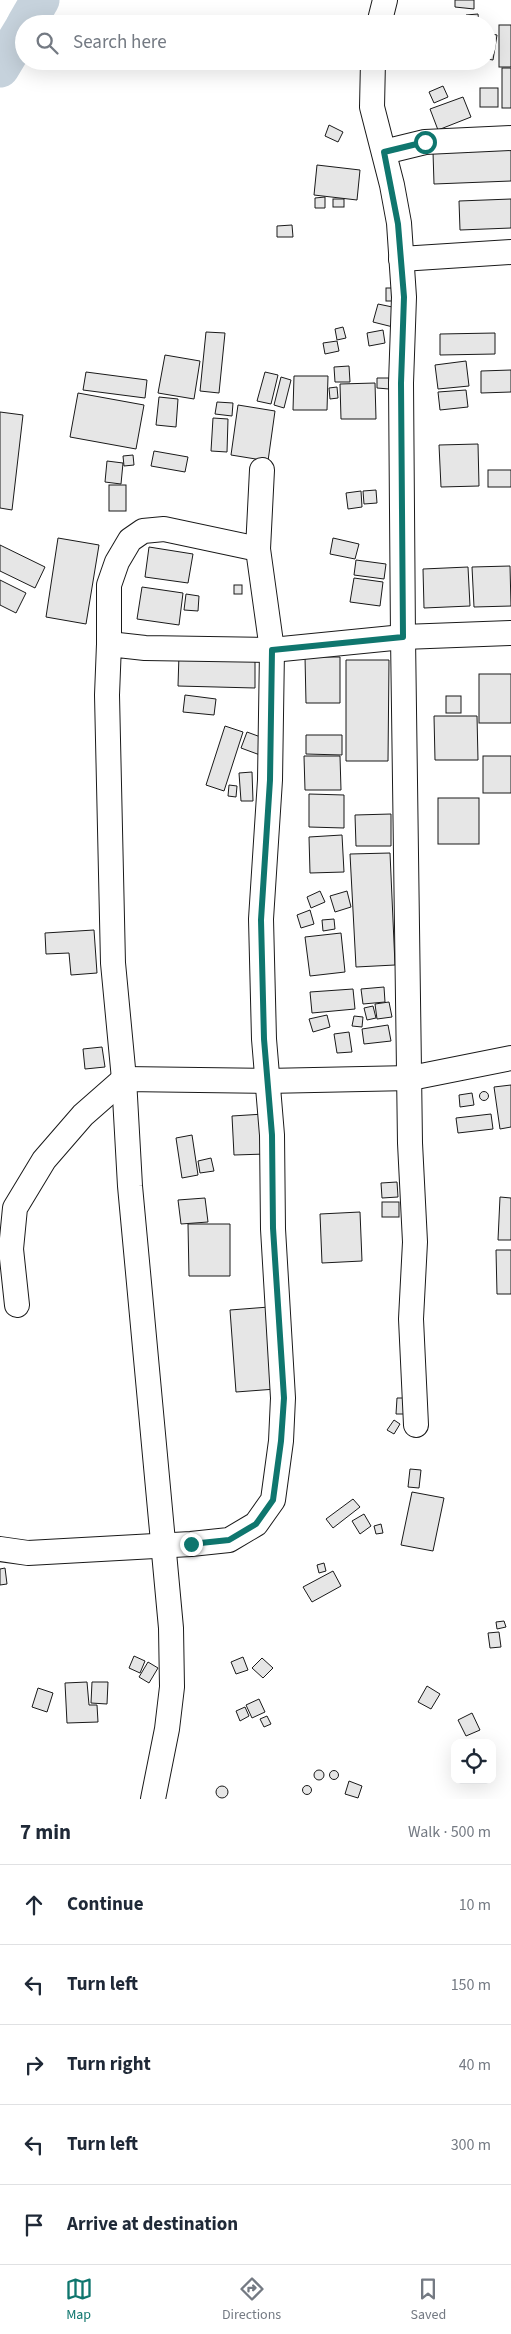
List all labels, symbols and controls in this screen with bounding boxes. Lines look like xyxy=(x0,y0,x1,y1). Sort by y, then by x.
search box xyxy=(15,15,496,70)
icon: search xyxy=(33,29,61,57)
text: Search here xyxy=(73,29,167,56)
route start xyxy=(414,131,437,154)
route end xyxy=(180,1533,203,1556)
map controls xyxy=(451,1739,496,1784)
button: locate xyxy=(451,1739,496,1784)
text: 7 min xyxy=(20,1817,71,1847)
text: Walk · 500 m xyxy=(408,1821,491,1843)
icon: ahead xyxy=(20,1891,48,1919)
text: Continue xyxy=(67,1891,144,1918)
text: 10 m xyxy=(459,1894,491,1916)
icon: left xyxy=(20,1971,48,1999)
text: Turn left xyxy=(67,1971,138,1998)
text: 150 m xyxy=(451,1974,491,1996)
icon: right xyxy=(20,2051,48,2079)
text: Turn right xyxy=(67,2051,151,2078)
text: 40 m xyxy=(459,2054,491,2076)
icon: left xyxy=(20,2131,48,2159)
text: Turn left xyxy=(67,2131,138,2158)
text: 300 m xyxy=(451,2134,491,2156)
icon: arrive xyxy=(20,2211,48,2239)
text: Arrive at destination xyxy=(67,2211,238,2238)
tab: Map xyxy=(65,2275,93,2325)
tab: Directions xyxy=(222,2275,281,2325)
tab: Saved xyxy=(411,2275,446,2325)

